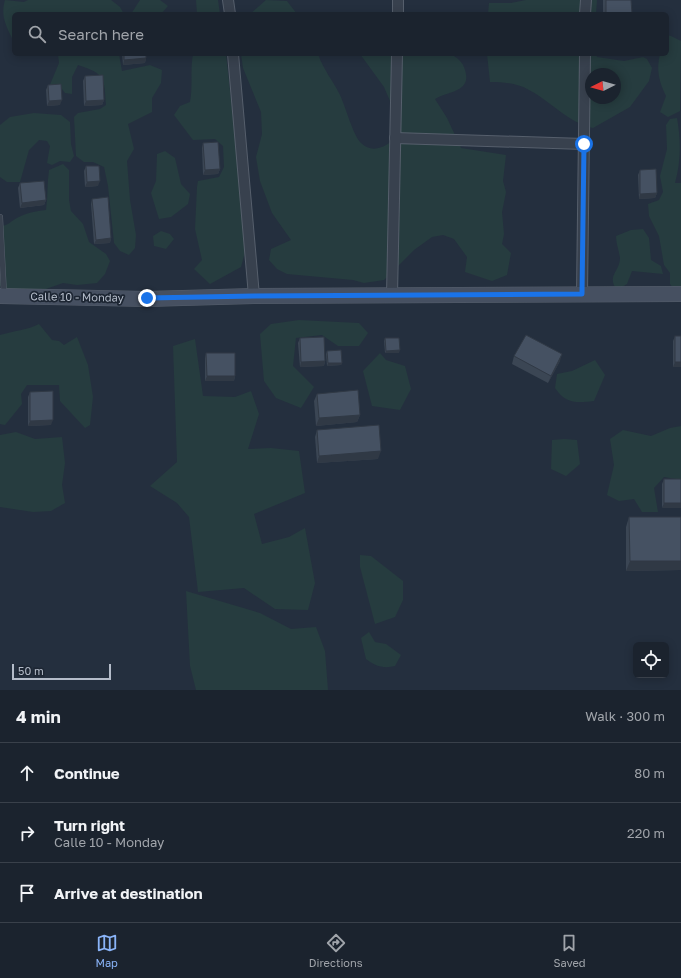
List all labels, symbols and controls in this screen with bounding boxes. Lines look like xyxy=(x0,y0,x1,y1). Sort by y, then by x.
search box xyxy=(12,12,669,56)
icon: search xyxy=(26,23,48,45)
text: Search here xyxy=(58,25,144,43)
north arrow xyxy=(585,68,621,104)
route start xyxy=(575,135,593,153)
street label: Calle 10 - Monday xyxy=(30,289,124,304)
route end xyxy=(138,289,156,307)
map controls xyxy=(633,642,669,678)
button: locate xyxy=(633,642,669,678)
scale bar xyxy=(12,662,111,681)
text: 50 m xyxy=(18,664,44,677)
text: 4 min xyxy=(16,706,61,727)
text: Walk · 300 m xyxy=(585,708,665,724)
icon: ahead xyxy=(16,762,38,784)
text: Continue xyxy=(54,764,120,782)
text: 80 m xyxy=(634,765,665,781)
text: Turn right xyxy=(54,816,125,834)
icon: right xyxy=(16,822,38,844)
text: 220 m xyxy=(627,825,665,841)
text: Calle 10 - Monday xyxy=(54,834,164,850)
icon: arrive xyxy=(16,882,38,904)
text: Arrive at destination xyxy=(54,884,203,902)
tab: Map xyxy=(95,932,118,969)
tab: Directions xyxy=(309,932,363,969)
tab: Saved xyxy=(553,932,586,969)

